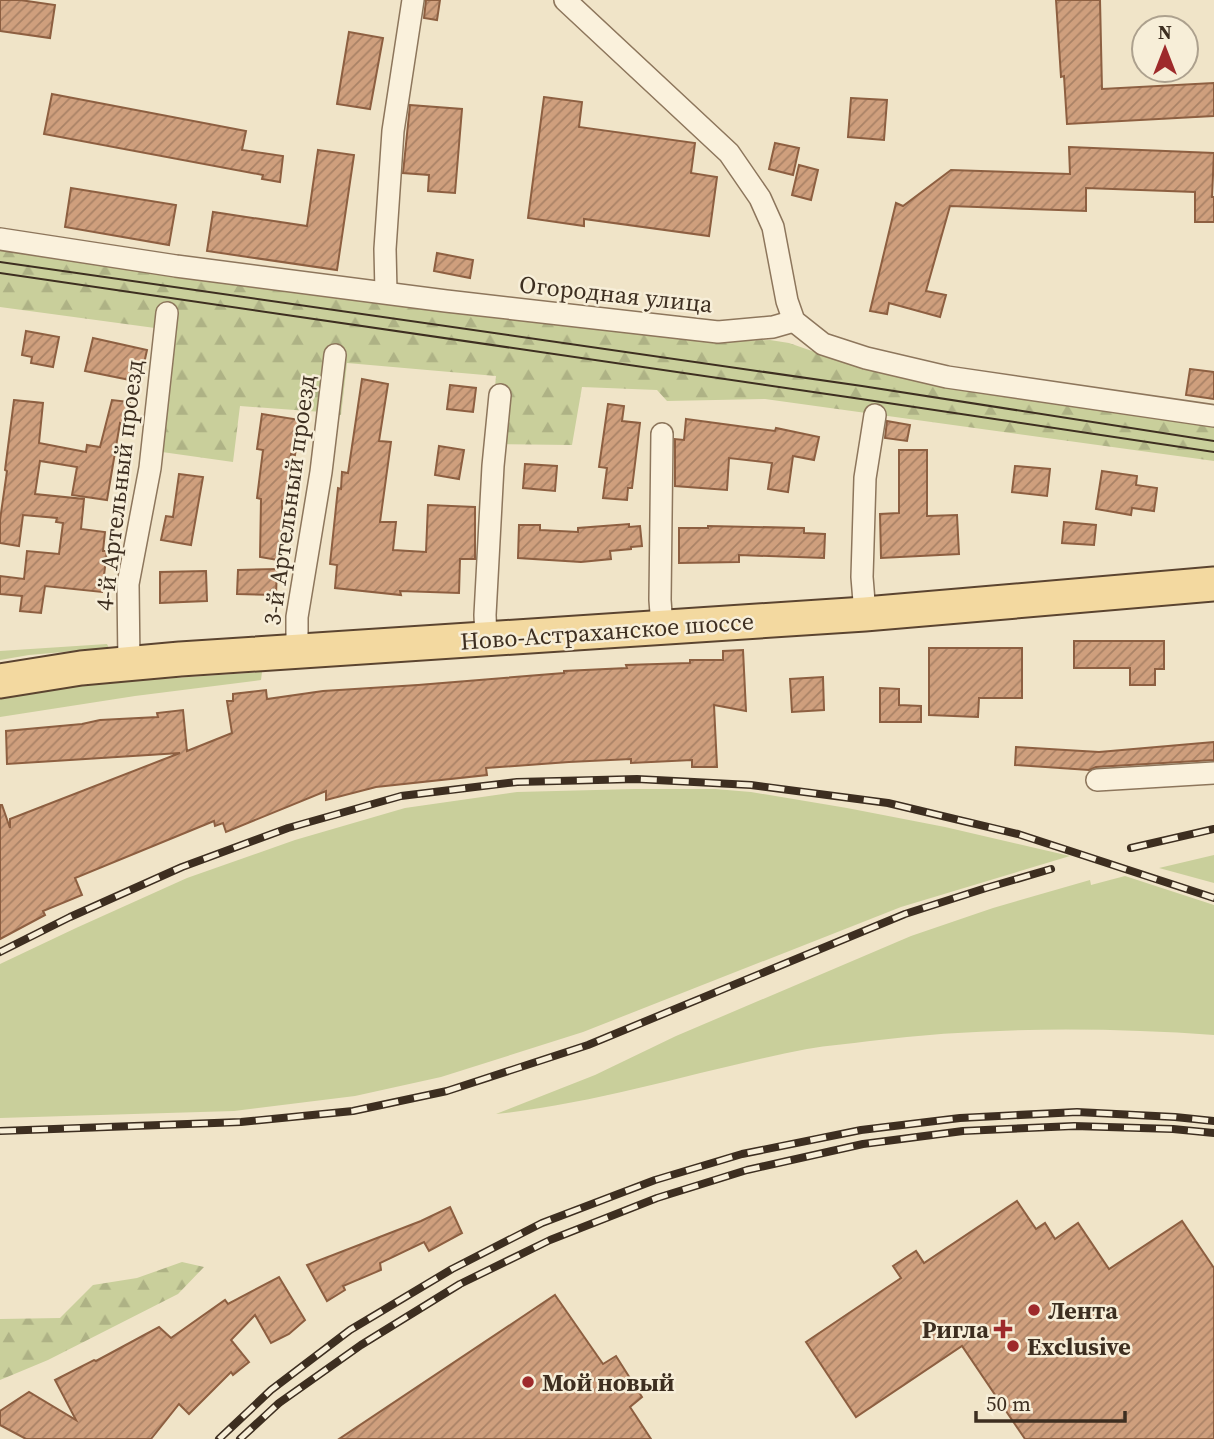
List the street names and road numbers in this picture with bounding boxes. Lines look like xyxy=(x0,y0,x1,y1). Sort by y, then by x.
street label: Огородная улица xyxy=(518,267,715,321)
street label: 4-й Артельный проезд xyxy=(87,358,151,612)
street label: 3-й Артельный проезд xyxy=(255,373,323,627)
street label: Ново-Астраханское шоссе xyxy=(459,604,755,658)

